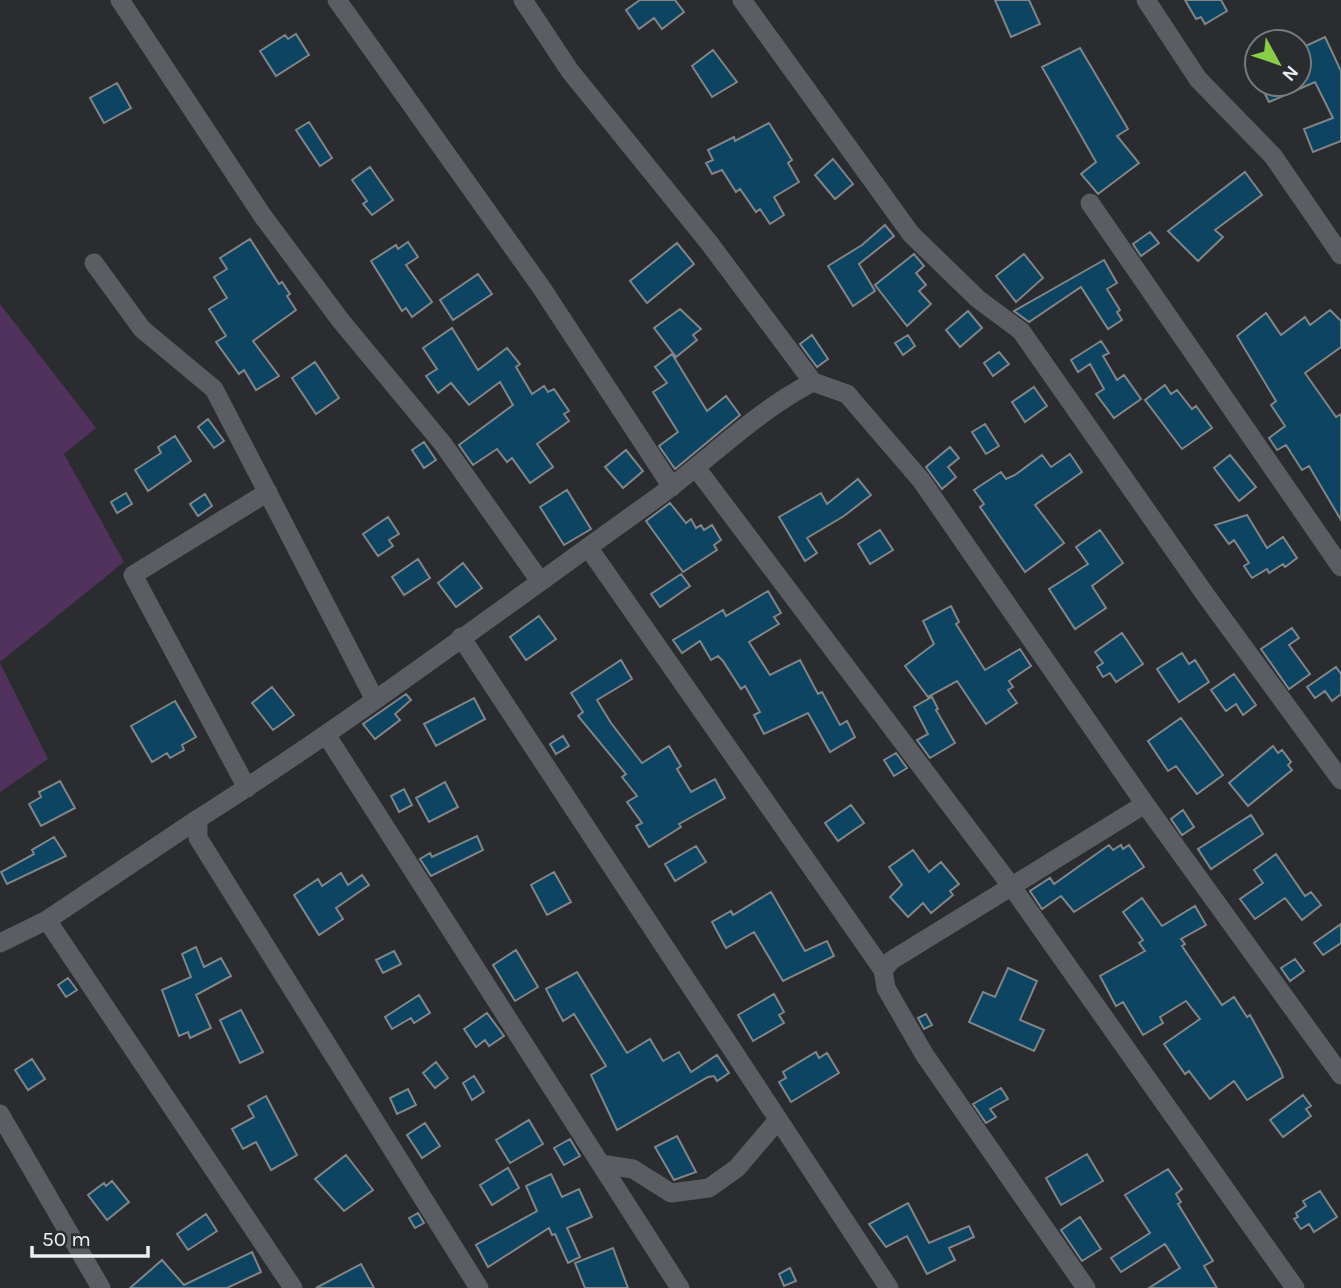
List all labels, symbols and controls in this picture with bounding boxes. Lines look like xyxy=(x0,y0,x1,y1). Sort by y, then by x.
north arrow xyxy=(1243,28,1313,98)
text: N xyxy=(1277,61,1303,86)
scale bar xyxy=(32,1214,147,1258)
text: 50 m xyxy=(42,1227,91,1251)

